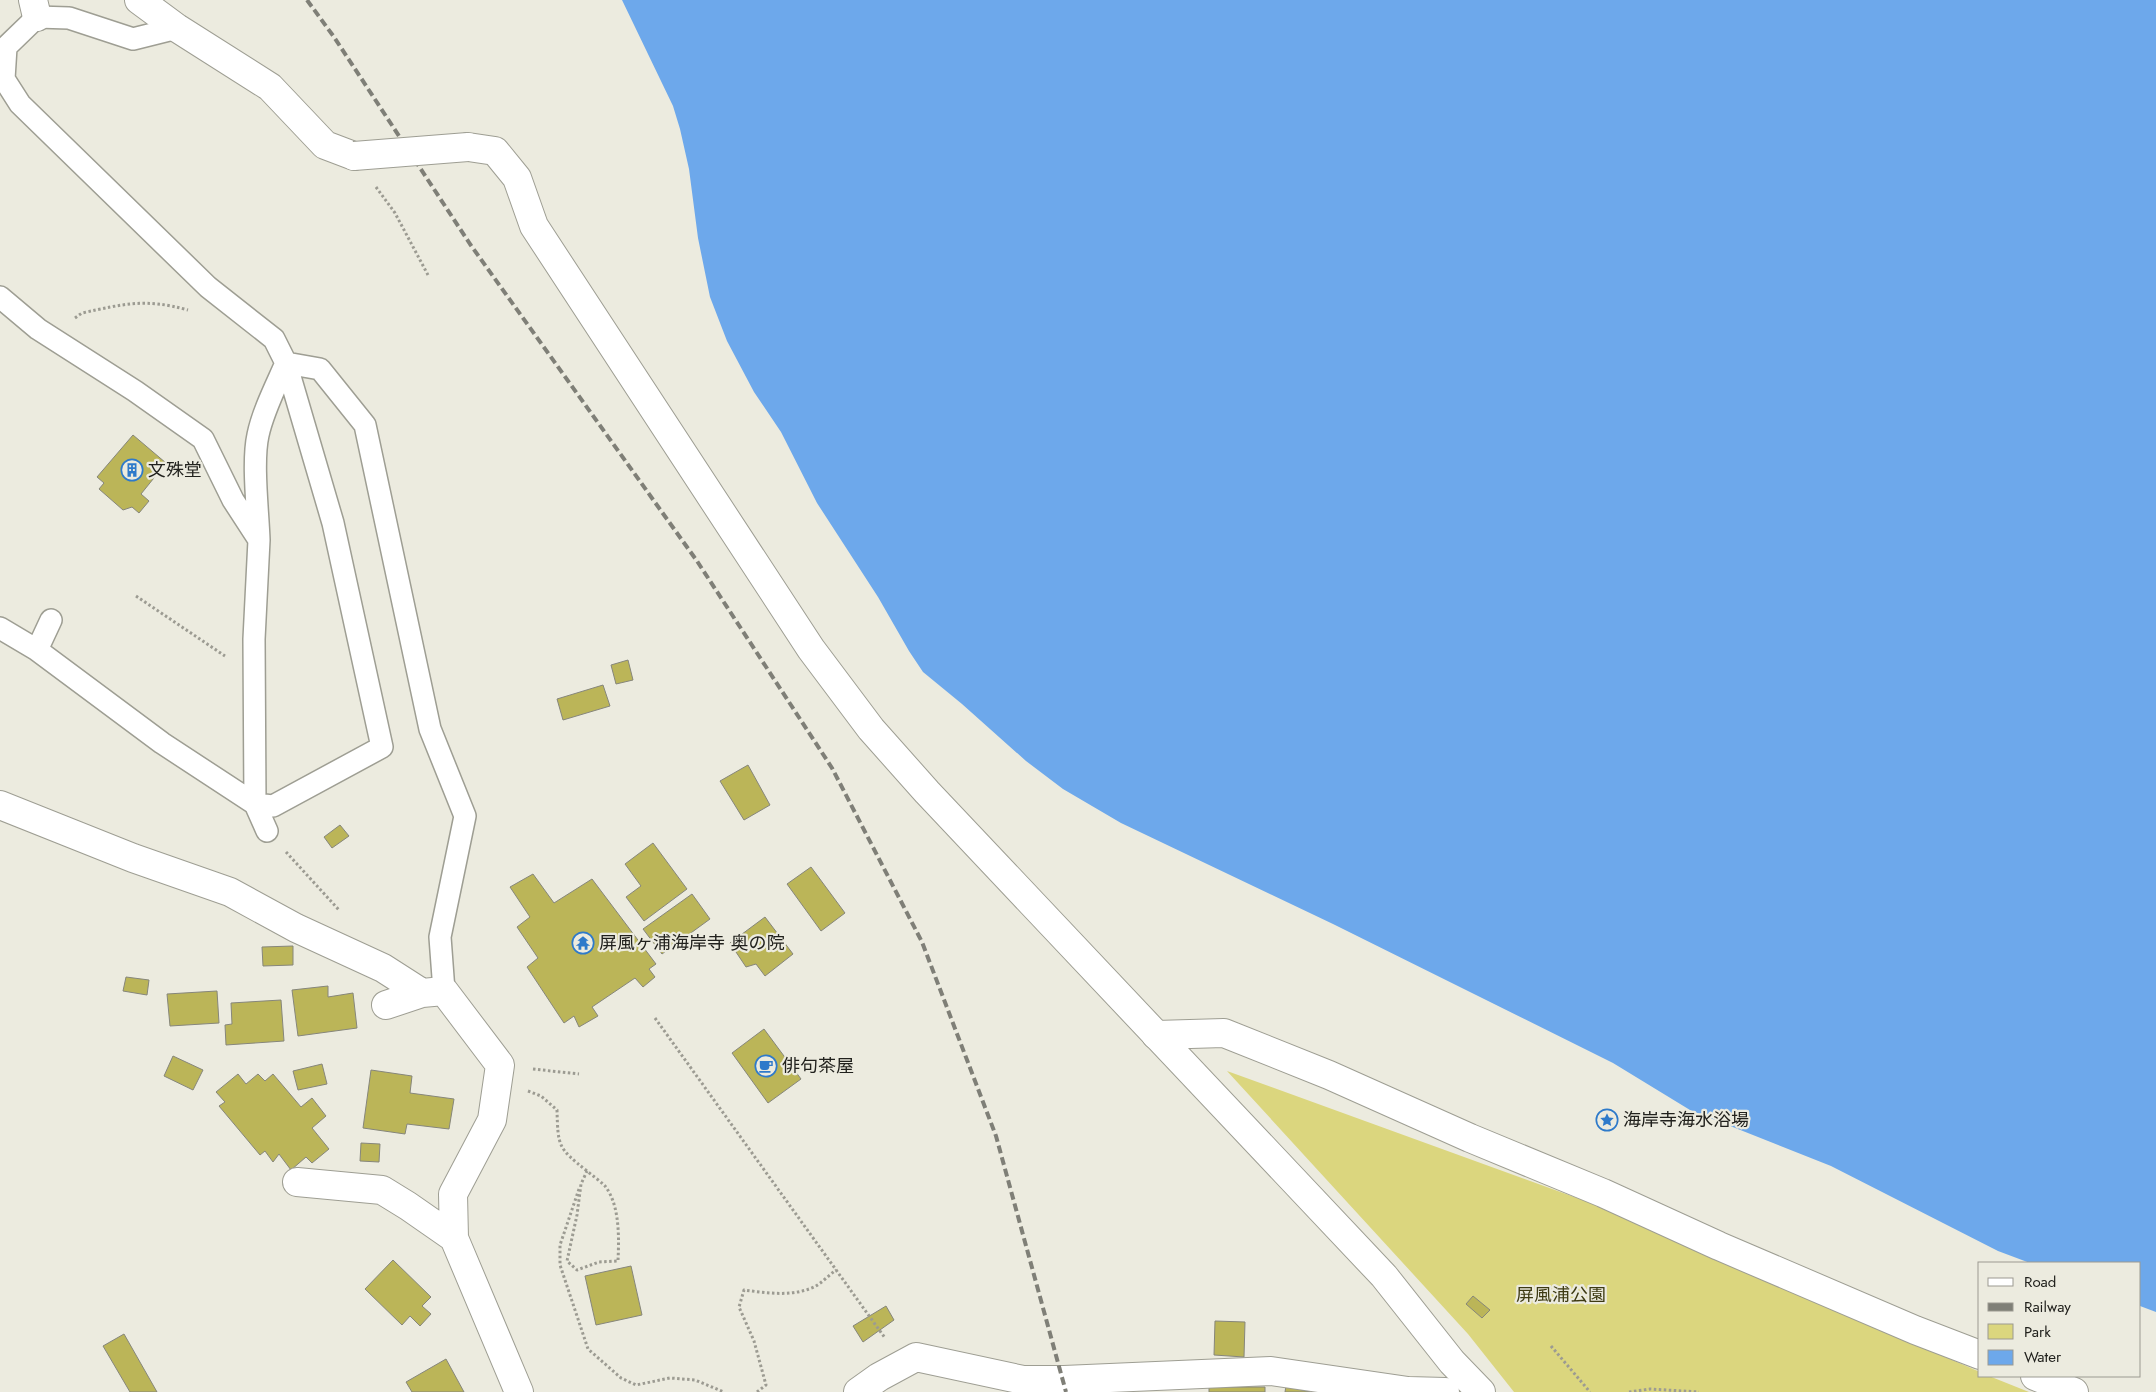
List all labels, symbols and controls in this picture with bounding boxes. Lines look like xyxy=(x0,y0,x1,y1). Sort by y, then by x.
place label: 文殊堂 xyxy=(148,457,202,483)
building icon: 文殊堂 xyxy=(120,458,144,482)
place label: 屏風ヶ浦海岸寺 奥の院 xyxy=(599,930,784,956)
temple icon: 屏風ヶ浦海岸寺 奥の院 xyxy=(571,931,595,955)
place label: 俳句茶屋 xyxy=(782,1053,854,1079)
cafe icon: 俳句茶屋 xyxy=(754,1054,778,1078)
place label: 海岸寺海水浴場 xyxy=(1623,1107,1749,1133)
place icon: 海岸寺海水浴場 xyxy=(1595,1108,1619,1132)
legend xyxy=(1978,1262,2141,1377)
text: Road xyxy=(2024,1271,2056,1293)
park label: 屏風浦公園 xyxy=(1516,1282,1606,1308)
text: Railway xyxy=(2024,1296,2071,1318)
text: Park xyxy=(2024,1321,2051,1343)
text: Water xyxy=(2024,1346,2062,1368)

